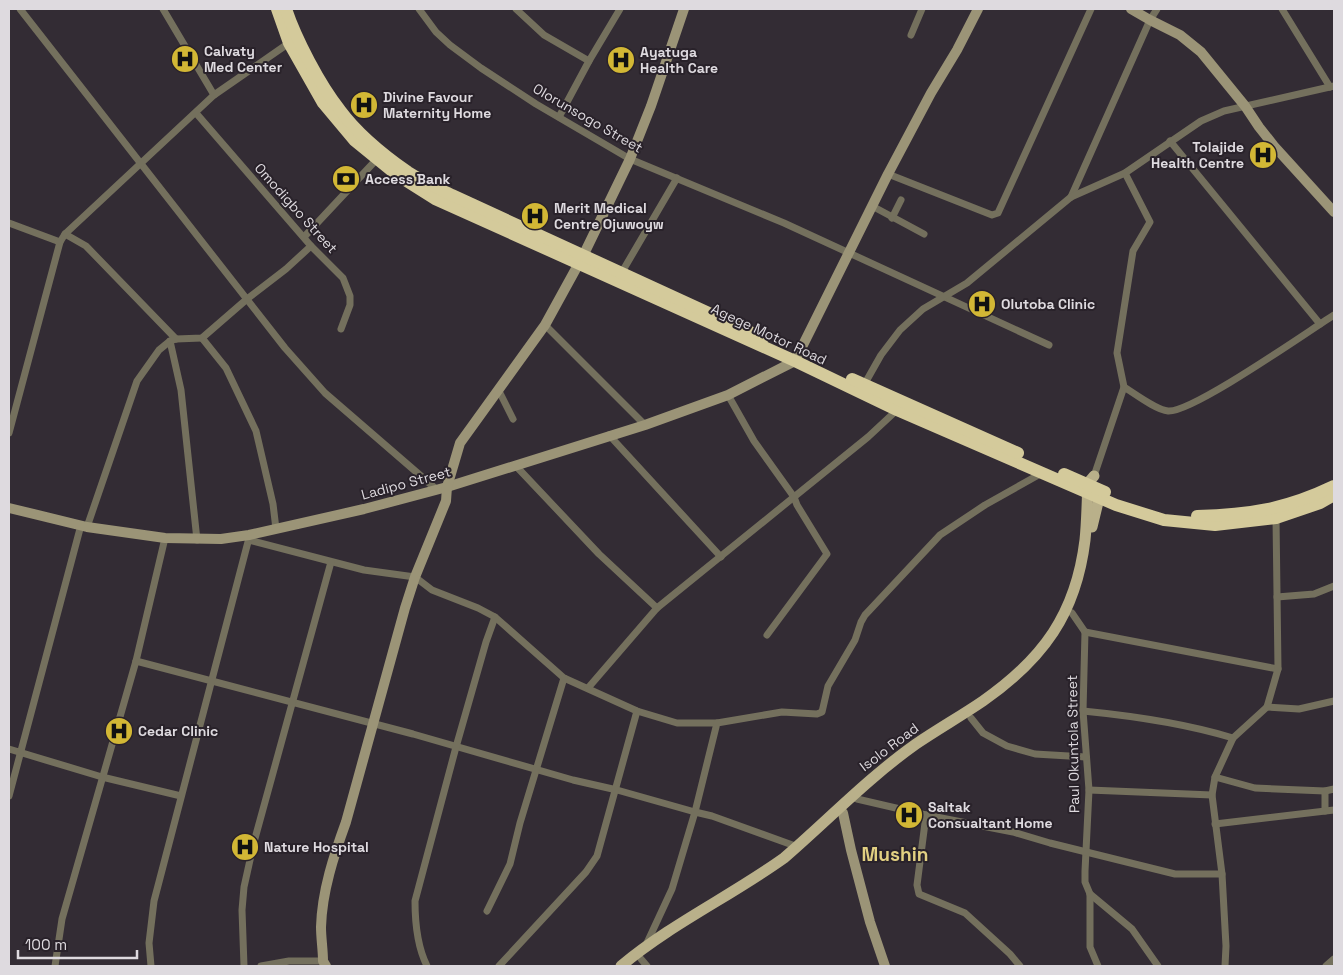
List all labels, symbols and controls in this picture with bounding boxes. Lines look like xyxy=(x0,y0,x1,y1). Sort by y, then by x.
place label: Calvaty Med Center xyxy=(204,42,283,76)
place label: Ayatuga Health Care xyxy=(640,43,718,77)
hospital icon: Calvaty Med Center xyxy=(170,44,200,74)
hospital icon: Ayatuga Health Care xyxy=(606,45,636,75)
street label: Olorunsogo Street xyxy=(530,79,646,157)
place label: Divine Favour Maternity Home xyxy=(383,88,491,122)
hospital icon: Divine Favour Maternity Home xyxy=(349,90,379,120)
place label: Tolajide Health Centre xyxy=(1151,138,1244,172)
hospital icon: Tolajide Health Centre xyxy=(1248,140,1278,170)
street label: Omodigbo Street xyxy=(251,159,341,257)
bank icon: Access Bank xyxy=(331,164,361,194)
place label: Access Bank xyxy=(365,170,451,188)
place label: Merit Medical Centre Ojuwoyw xyxy=(554,199,664,233)
hospital icon: Merit Medical Centre Ojuwoyw xyxy=(520,201,550,231)
hospital icon: Olutoba Clinic xyxy=(967,289,997,319)
place label: Olutoba Clinic xyxy=(1001,295,1095,313)
street label: Agege Motor Road xyxy=(708,299,830,369)
street label: Ladipo Street xyxy=(359,462,453,504)
street label: Paul Okuntola Street xyxy=(1063,675,1083,813)
hospital icon: Cedar Clinic xyxy=(104,716,134,746)
street label: Isolo Road xyxy=(856,719,922,775)
place label: Cedar Clinic xyxy=(138,722,218,740)
place label: Saltak Consualtant Home xyxy=(928,798,1053,832)
hospital icon: Saltak Consualtant Home xyxy=(894,800,924,830)
hospital icon: Nature Hospital xyxy=(230,832,260,862)
place label: Nature Hospital xyxy=(264,838,369,856)
district label: Mushin xyxy=(862,842,928,867)
scale bar xyxy=(18,928,136,960)
text: 100 m xyxy=(25,935,67,954)

